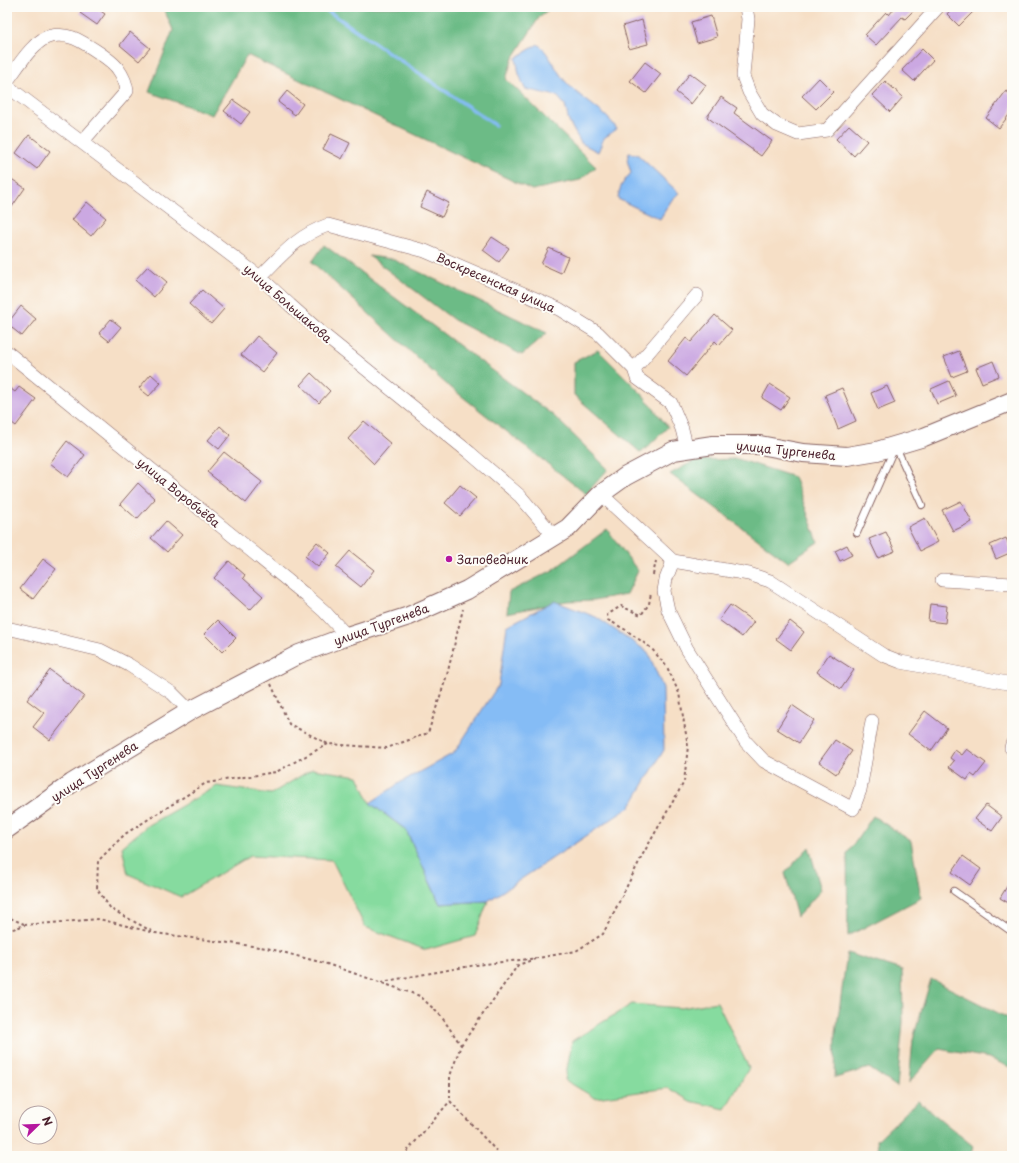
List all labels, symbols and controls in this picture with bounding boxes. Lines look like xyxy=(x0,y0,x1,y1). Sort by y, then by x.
street label: Воскресенская улица xyxy=(434,248,559,317)
street label: улица Большакова xyxy=(240,259,337,347)
street label: улица Тургенева xyxy=(735,436,837,464)
street label: улица Воробьёва xyxy=(134,453,225,532)
place label: Заповедник xyxy=(457,550,529,568)
marker: Заповедник xyxy=(444,554,454,564)
street label: улица Тургенева xyxy=(331,598,432,650)
street label: улица Тургенева xyxy=(47,736,141,806)
north arrow xyxy=(18,1105,58,1145)
text: N xyxy=(38,1114,57,1128)

